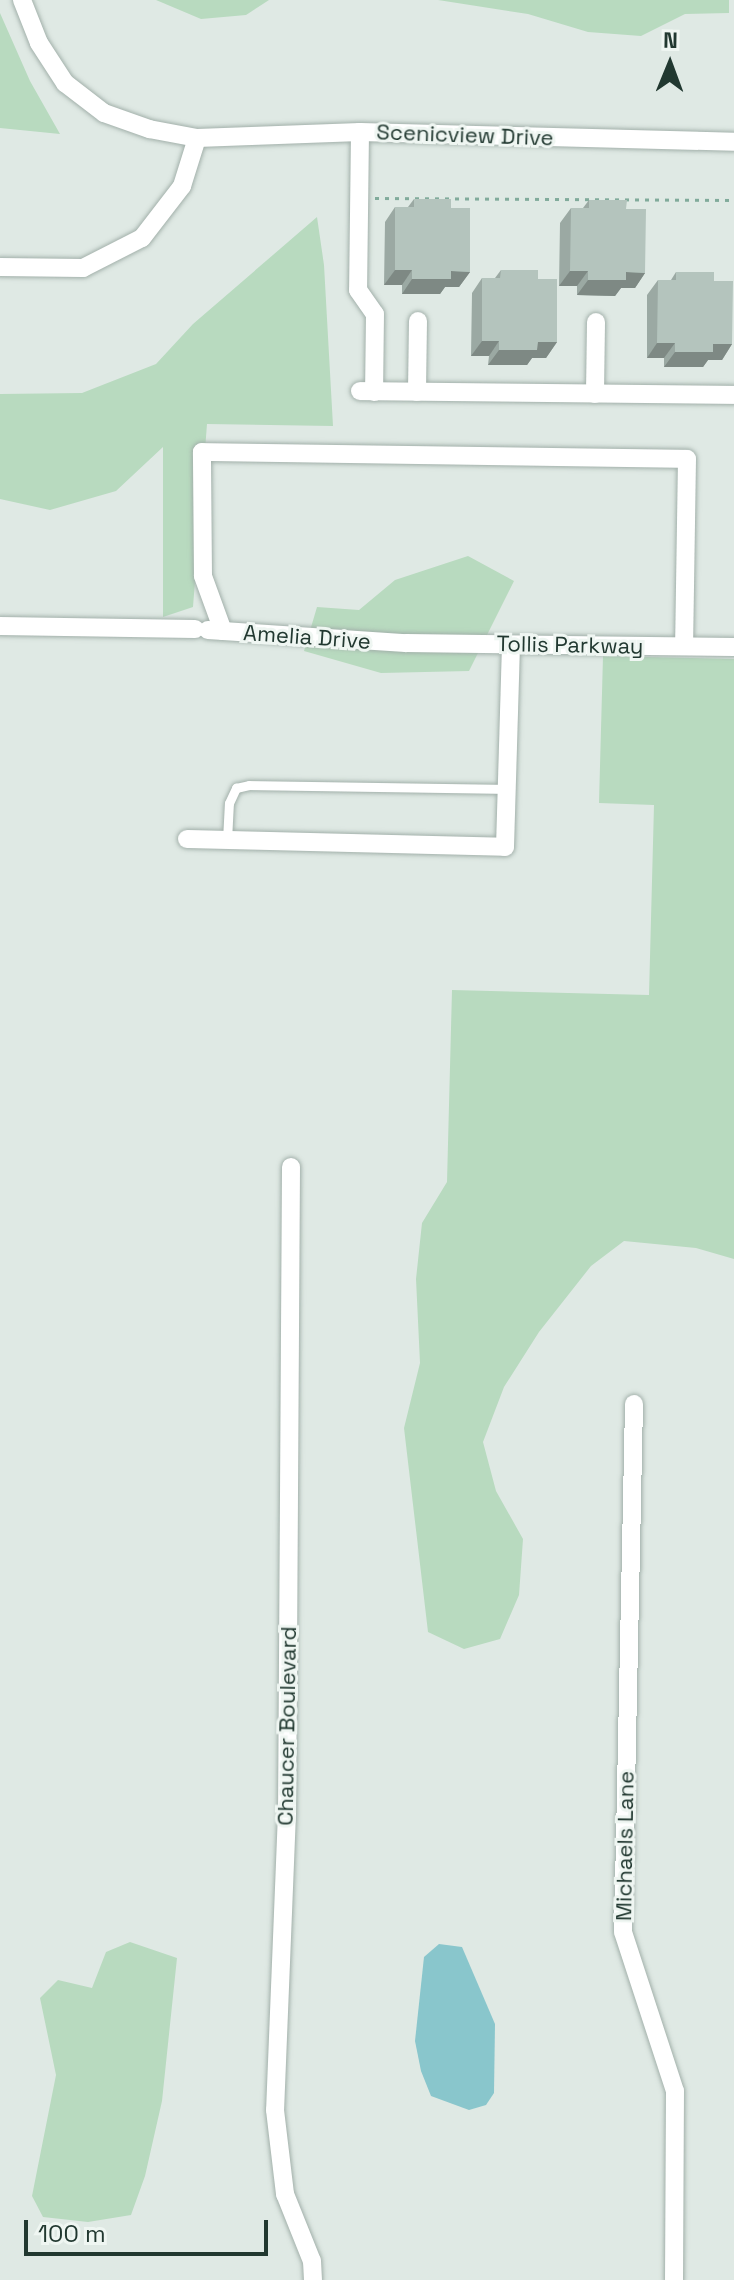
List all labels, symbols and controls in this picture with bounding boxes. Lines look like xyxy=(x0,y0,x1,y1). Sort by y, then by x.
north arrow xyxy=(630,24,710,104)
text: N xyxy=(663,26,678,54)
street label: Scenicview Drive xyxy=(376,119,554,151)
street label: Amelia Drive xyxy=(242,619,372,655)
street label: Tollis Parkway xyxy=(496,631,644,659)
street label: Chaucer Boulevard xyxy=(272,1626,302,1826)
street label: Michaels Lane xyxy=(610,1771,640,1921)
scale bar xyxy=(28,2204,272,2254)
text: 100 m xyxy=(38,2218,106,2249)

